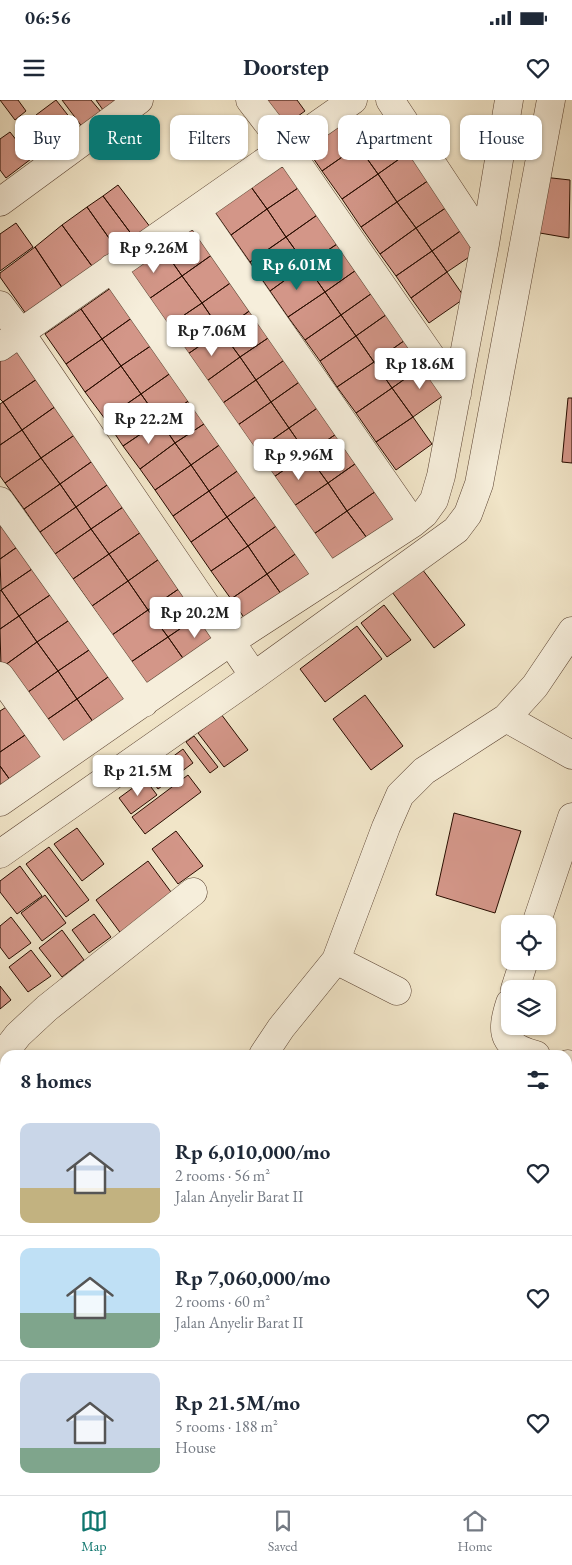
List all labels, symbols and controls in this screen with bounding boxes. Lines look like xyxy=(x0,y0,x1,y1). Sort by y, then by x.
text: 06:56 xyxy=(25,5,71,30)
text: Doorstep xyxy=(243,53,329,82)
icon: menu xyxy=(20,54,48,82)
icon: heart xyxy=(524,54,552,82)
chip: Buy xyxy=(15,115,79,160)
chip: Rent xyxy=(89,115,160,160)
chip: Filters xyxy=(170,115,248,160)
chip: New xyxy=(258,115,328,160)
chip: Apartment xyxy=(338,115,450,160)
chip: House xyxy=(460,115,542,160)
pin: Rp 9.26M xyxy=(102,232,206,274)
text: Rp 9.26M xyxy=(120,237,188,258)
pin: Rp 6.01M xyxy=(245,248,349,291)
text: Rp 6.01M xyxy=(263,254,331,275)
pin: Rp 7.06M xyxy=(160,314,264,357)
text: Rp 7.06M xyxy=(178,320,246,341)
pin: Rp 18.6M xyxy=(368,348,472,390)
text: Rp 18.6M xyxy=(386,353,454,374)
pin: Rp 22.2M xyxy=(97,402,201,445)
text: Rp 22.2M xyxy=(115,408,183,429)
pin: Rp 9.96M xyxy=(247,438,351,481)
text: Rp 9.96M xyxy=(265,444,333,465)
pin: Rp 20.2M xyxy=(143,596,247,639)
text: Rp 20.2M xyxy=(161,602,229,623)
pin: Rp 21.5M xyxy=(86,754,190,797)
text: Rp 21.5M xyxy=(104,760,172,781)
map controls xyxy=(501,915,556,1035)
button: locate xyxy=(501,915,556,970)
button: layers xyxy=(501,980,556,1035)
icon: filters xyxy=(524,1066,552,1094)
text: 8 homes xyxy=(20,1067,92,1094)
text: Rp 6,010,000/mo xyxy=(175,1138,330,1165)
icon: home xyxy=(60,1143,120,1203)
icon: heart xyxy=(524,1159,552,1187)
text: 2 rooms · 56 m² xyxy=(175,1165,270,1186)
text: Jalan Anyelir Barat II xyxy=(175,1186,303,1207)
text: Rp 7,060,000/mo xyxy=(175,1264,330,1291)
icon: home xyxy=(60,1268,120,1328)
icon: heart xyxy=(524,1284,552,1312)
text: 2 rooms · 60 m² xyxy=(175,1291,270,1312)
text: Jalan Anyelir Barat II xyxy=(175,1312,303,1333)
text: Rp 21.5M/mo xyxy=(175,1389,300,1416)
icon: home xyxy=(60,1393,120,1453)
icon: heart xyxy=(524,1409,552,1437)
text: 5 rooms · 188 m² xyxy=(175,1416,278,1437)
text: House xyxy=(175,1437,216,1458)
tab: Map xyxy=(80,1507,108,1555)
tab: Saved xyxy=(268,1507,298,1555)
tab: Home xyxy=(457,1507,492,1555)

